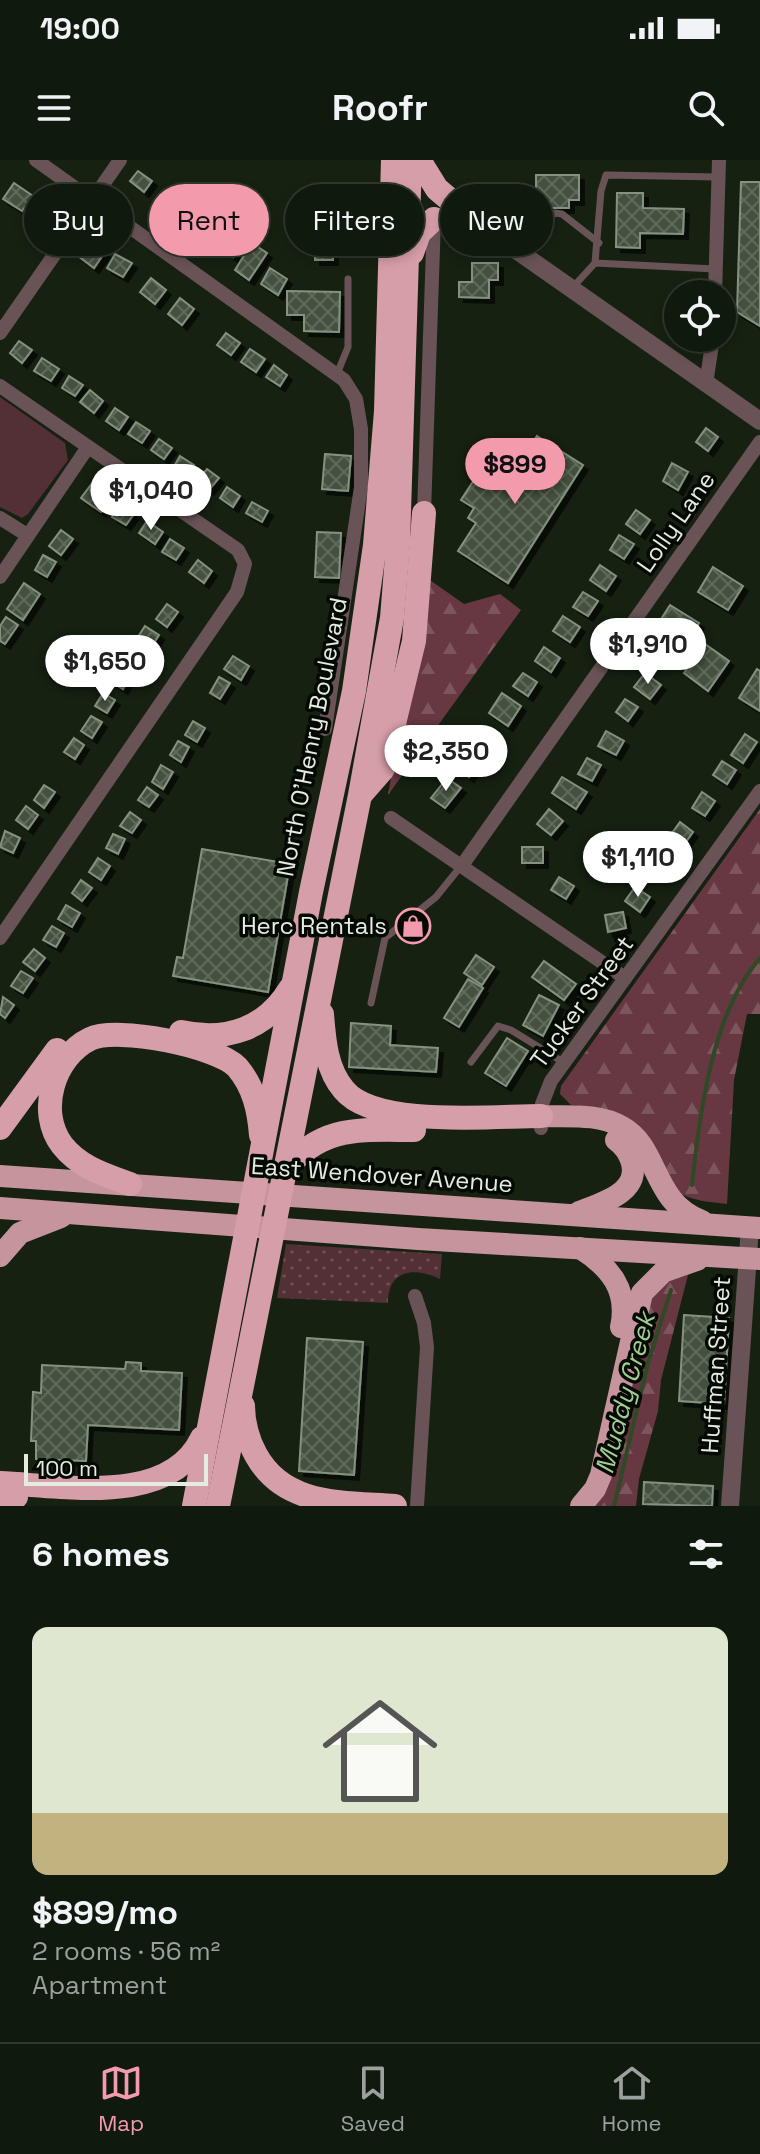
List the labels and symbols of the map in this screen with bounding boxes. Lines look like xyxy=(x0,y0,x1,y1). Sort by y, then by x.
pin: $899 xyxy=(468,438,562,506)
pin: $1,040 xyxy=(86,464,216,532)
street label: Lolly Lane xyxy=(630,465,722,578)
street label: North O'Henry Boulevard xyxy=(269,595,354,879)
pin: $1,910 xyxy=(583,618,713,686)
pin: $1,650 xyxy=(40,635,170,703)
pin: $2,350 xyxy=(381,725,511,793)
pin: $1,110 xyxy=(573,831,703,899)
shop icon: Herc Rentals xyxy=(394,907,432,945)
place label: Herc Rentals xyxy=(241,910,387,941)
street label: Tucker Street xyxy=(523,929,640,1074)
street label: East Wendover Avenue xyxy=(250,1150,514,1199)
street label: Huffman Street xyxy=(694,1275,737,1455)
water label: Muddy Creek xyxy=(587,1306,664,1477)
scale bar xyxy=(24,1450,208,1486)

